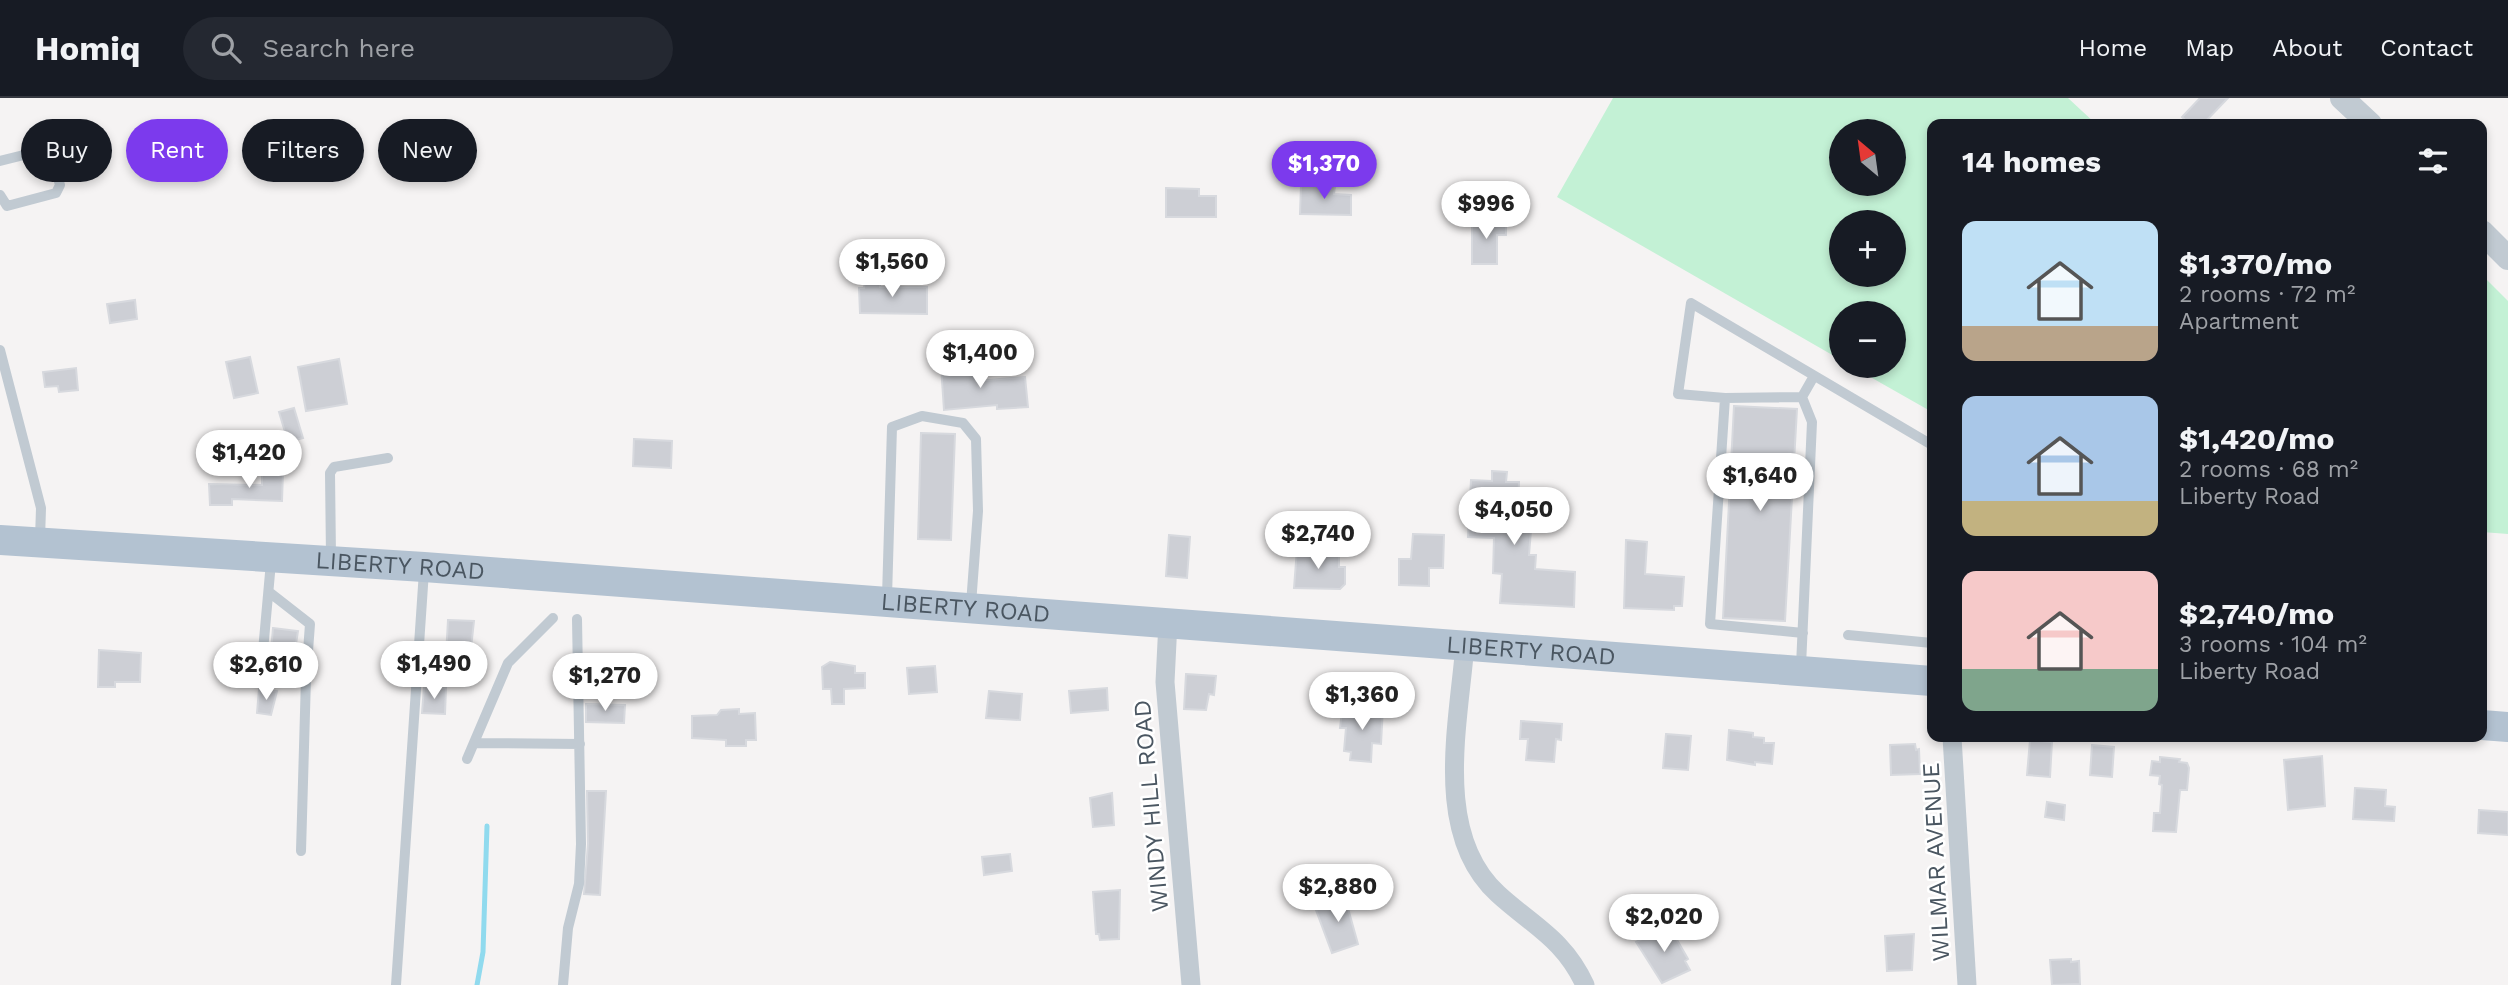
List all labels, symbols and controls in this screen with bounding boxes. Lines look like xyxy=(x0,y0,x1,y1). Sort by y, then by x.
search box xyxy=(183,17,673,80)
text: Homiq xyxy=(35,29,141,68)
icon: search xyxy=(207,29,245,67)
text: Search here xyxy=(263,33,415,63)
text: Home xyxy=(2079,34,2147,62)
text: Map xyxy=(2185,34,2234,62)
text: About xyxy=(2272,34,2342,62)
text: Contact xyxy=(2380,34,2473,62)
chip: Buy xyxy=(21,119,112,182)
chip: Rent xyxy=(126,119,228,182)
chip: Filters xyxy=(242,119,364,182)
chip: New xyxy=(378,119,477,182)
north arrow xyxy=(1829,119,1906,196)
map controls xyxy=(1829,119,1906,378)
pin: $1,370 xyxy=(1267,141,1381,201)
icon: filters xyxy=(2414,142,2452,180)
text: 14 homes xyxy=(1962,144,2101,179)
text: $1,370 xyxy=(1288,150,1360,177)
pin: $996 xyxy=(1445,181,1527,241)
text: $996 xyxy=(1457,190,1515,217)
button: + xyxy=(1829,210,1906,287)
pin: $1,560 xyxy=(835,240,949,299)
text: $1,370/mo xyxy=(2179,246,2332,281)
text: $1,560 xyxy=(855,248,929,275)
icon: home xyxy=(2018,249,2102,333)
text: 2 rooms · 72 m² xyxy=(2179,281,2355,308)
button: − xyxy=(1829,301,1906,378)
text: Apartment xyxy=(2179,308,2299,335)
pin: $1,400 xyxy=(923,330,1037,390)
text: $1,400 xyxy=(942,339,1018,366)
text: $1,420/mo xyxy=(2179,421,2334,456)
icon: home xyxy=(2018,424,2102,508)
pin: $1,420 xyxy=(192,430,306,490)
text: $1,420 xyxy=(212,439,286,466)
pin: $1,640 xyxy=(1703,454,1817,513)
text: 2 rooms · 68 m² xyxy=(2179,456,2358,483)
text: $1,640 xyxy=(1722,462,1798,489)
text: Liberty Road xyxy=(2179,483,2320,510)
pin: $4,050 xyxy=(1457,488,1571,547)
text: $4,050 xyxy=(1475,496,1553,523)
pin: $2,740 xyxy=(1261,512,1375,571)
text: $2,740 xyxy=(1281,520,1355,547)
street label: LIBERTY ROAD xyxy=(315,546,486,586)
street label: LIBERTY ROAD xyxy=(880,588,1051,628)
text: $2,740/mo xyxy=(2179,596,2334,631)
icon: home xyxy=(2018,599,2102,683)
street label: LIBERTY ROAD xyxy=(1445,630,1617,671)
text: 3 rooms · 104 m² xyxy=(2179,631,2367,658)
pin: $2,610 xyxy=(209,642,323,702)
pin: $1,490 xyxy=(377,642,491,701)
text: $1,490 xyxy=(396,650,472,677)
text: $2,610 xyxy=(229,651,303,678)
pin: $1,270 xyxy=(548,654,662,713)
text: Liberty Road xyxy=(2179,658,2320,685)
text: $1,270 xyxy=(569,662,641,689)
pin: $1,360 xyxy=(1305,672,1419,732)
text: $1,360 xyxy=(1325,681,1399,708)
street label: WINDY HILL ROAD xyxy=(1128,699,1174,913)
street label: WILMAR AVENUE xyxy=(1917,762,1955,962)
pin: $2,880 xyxy=(1281,864,1395,924)
text: $2,880 xyxy=(1299,873,1377,900)
pin: $2,020 xyxy=(1607,894,1721,954)
text: $2,020 xyxy=(1625,903,1703,930)

